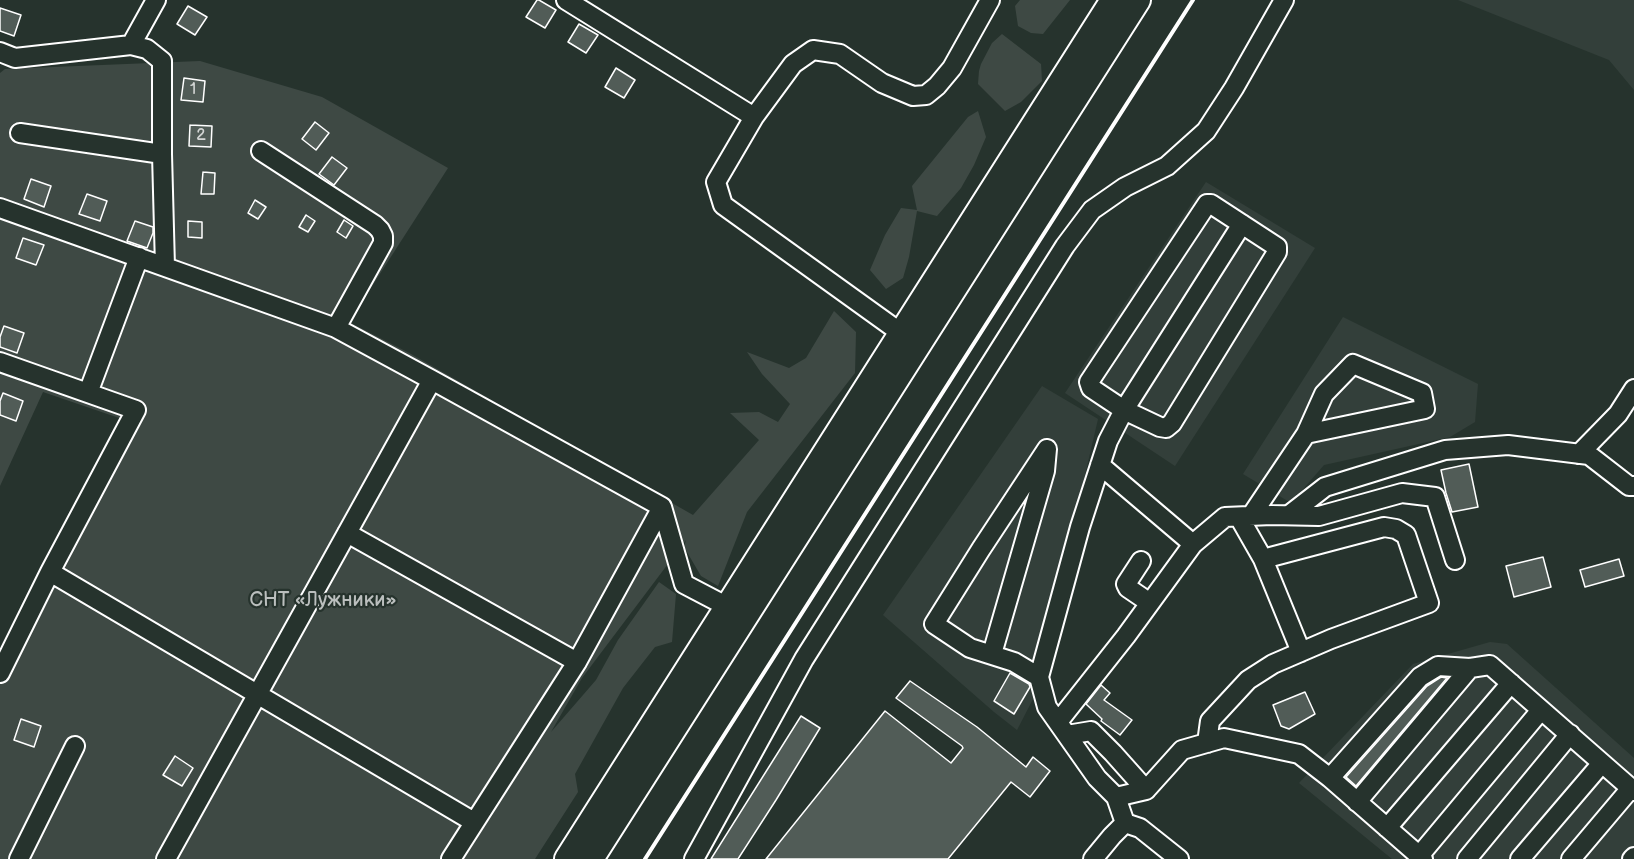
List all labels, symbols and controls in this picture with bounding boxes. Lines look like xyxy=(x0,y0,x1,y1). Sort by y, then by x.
house number: 1 xyxy=(190,80,196,100)
house number: 2 xyxy=(196,126,206,146)
park label: СНТ «Лужники» xyxy=(249,589,397,613)

